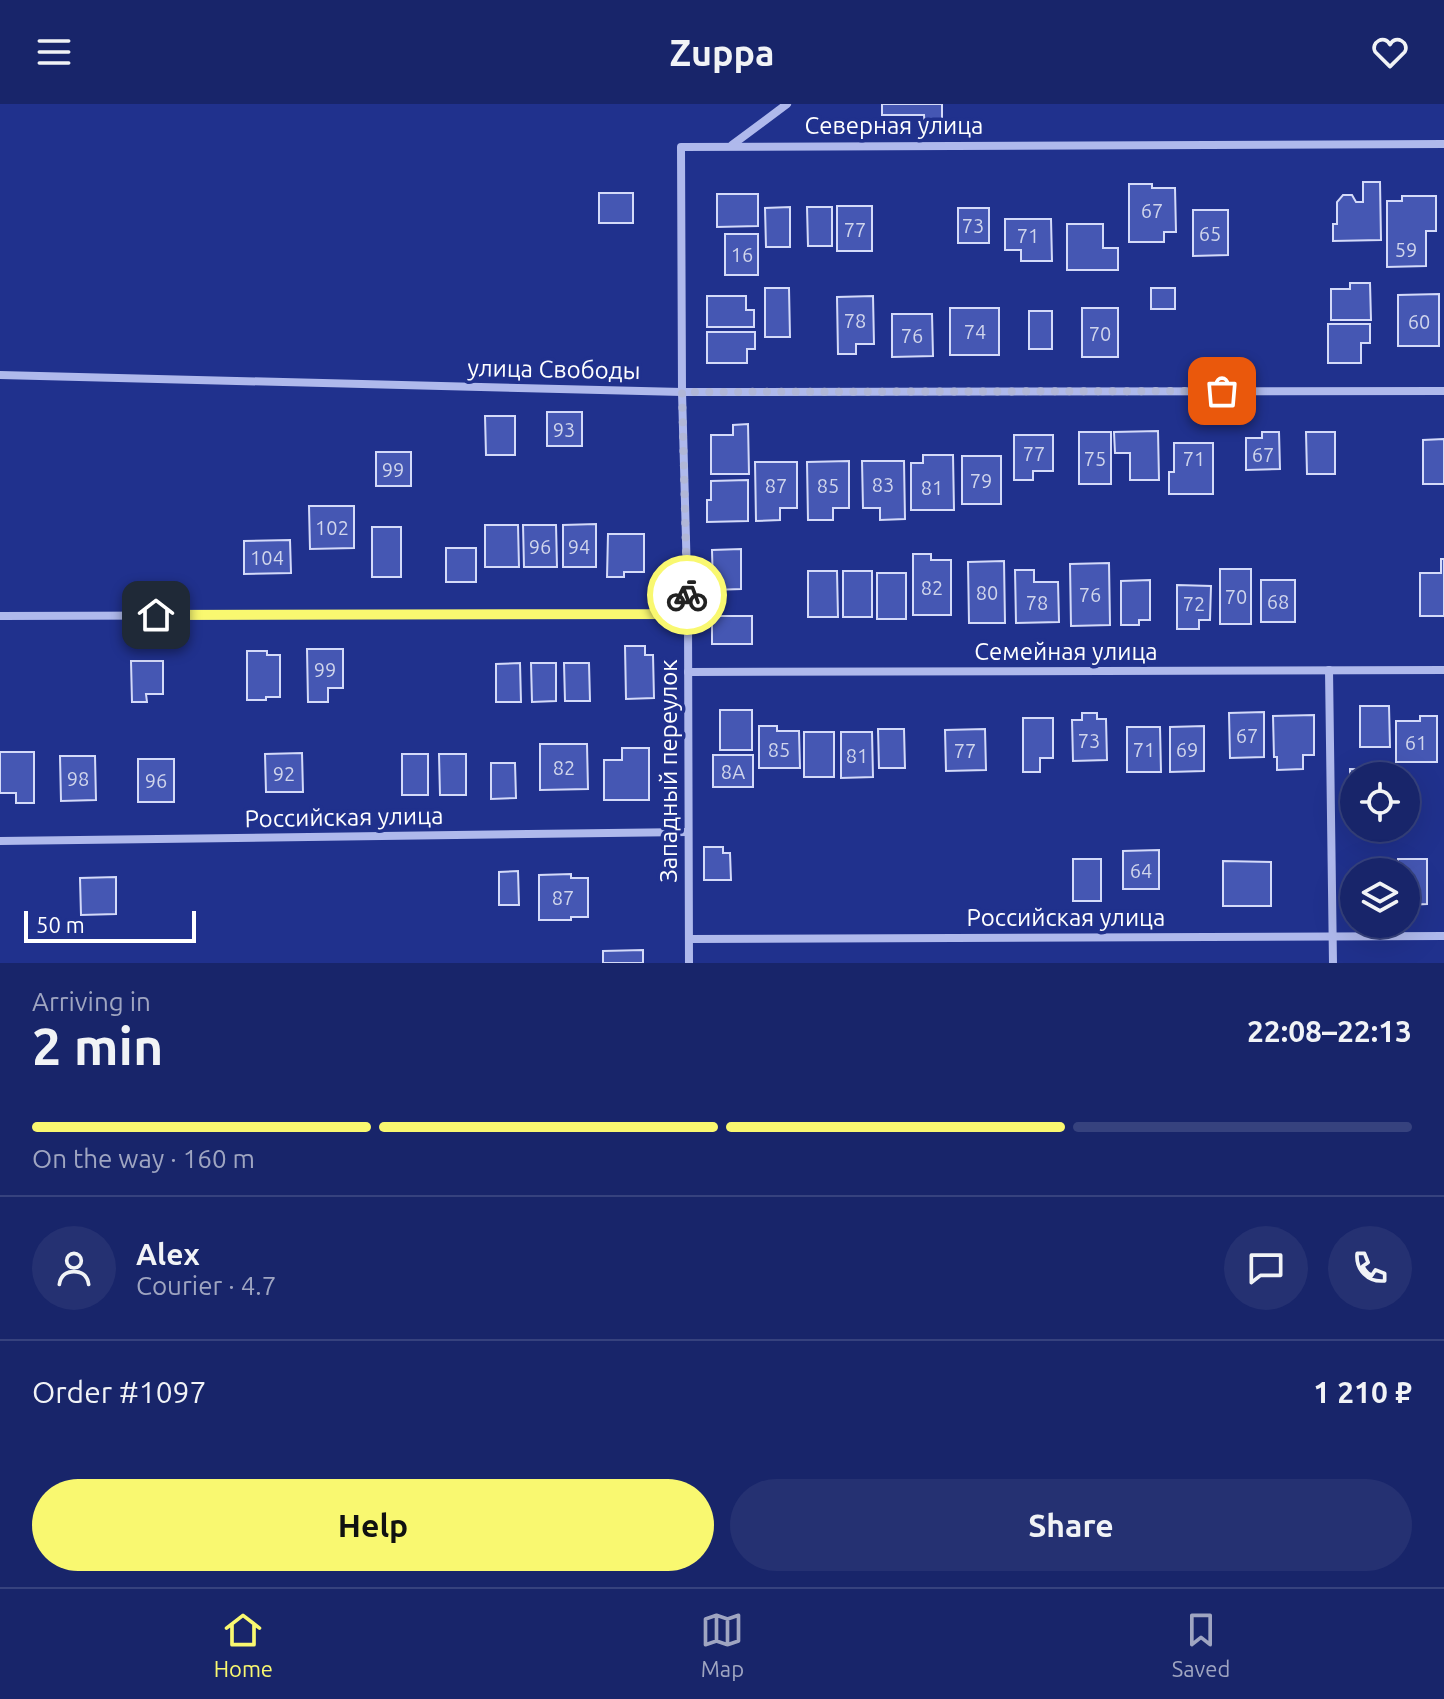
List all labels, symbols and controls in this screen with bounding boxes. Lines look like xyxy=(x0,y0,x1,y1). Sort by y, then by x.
icon: menu xyxy=(32,30,76,74)
icon: heart xyxy=(1368,30,1412,74)
text: Zuppa xyxy=(669,32,775,73)
street label: Северная улица xyxy=(805,112,983,139)
house number: 67 xyxy=(1141,199,1163,222)
house number: 73 xyxy=(962,214,984,237)
house number: 77 xyxy=(844,218,866,241)
house number: 65 xyxy=(1199,222,1221,245)
house number: 71 xyxy=(1017,224,1039,247)
house number: 59 xyxy=(1395,238,1417,261)
house number: 16 xyxy=(731,243,753,266)
house number: 78 xyxy=(844,309,866,332)
house number: 60 xyxy=(1408,310,1430,333)
house number: 74 xyxy=(964,320,986,343)
house number: 70 xyxy=(1089,322,1111,345)
house number: 76 xyxy=(901,324,923,347)
street label: улица Свободы xyxy=(467,354,641,384)
pin xyxy=(1188,357,1256,425)
icon: bag xyxy=(1200,369,1244,413)
house number: 93 xyxy=(553,418,575,441)
house number: 77 xyxy=(1023,442,1045,465)
house number: 67 xyxy=(1252,443,1274,466)
house number: 75 xyxy=(1084,447,1106,470)
house number: 71 xyxy=(1183,447,1205,470)
house number: 99 xyxy=(382,458,404,481)
house number: 79 xyxy=(970,469,992,492)
house number: 83 xyxy=(872,473,894,496)
house number: 87 xyxy=(765,474,787,497)
house number: 85 xyxy=(817,474,839,497)
house number: 81 xyxy=(921,476,943,499)
house number: 102 xyxy=(315,516,349,539)
house number: 96 xyxy=(529,535,551,558)
house number: 94 xyxy=(568,535,590,558)
house number: 104 xyxy=(250,546,284,569)
courier xyxy=(647,555,727,635)
icon: bike xyxy=(665,573,709,617)
house number: 82 xyxy=(921,576,943,599)
pin xyxy=(122,581,190,649)
house number: 80 xyxy=(976,581,998,604)
house number: 76 xyxy=(1079,583,1101,606)
house number: 70 xyxy=(1225,585,1247,608)
house number: 68 xyxy=(1267,590,1289,613)
house number: 78 xyxy=(1026,591,1048,614)
house number: 72 xyxy=(1183,592,1205,615)
icon: home xyxy=(134,593,178,637)
street label: Семейная улица xyxy=(974,638,1158,665)
house number: 99 xyxy=(314,658,336,681)
street label: Западный переулок xyxy=(655,659,682,883)
house number: 67 xyxy=(1236,724,1258,747)
house number: 73 xyxy=(1078,729,1100,752)
house number: 61 xyxy=(1405,731,1427,754)
house number: 85 xyxy=(768,738,790,761)
house number: 71 xyxy=(1133,738,1155,761)
house number: 69 xyxy=(1176,738,1198,761)
house number: 77 xyxy=(954,739,976,762)
house number: 81 xyxy=(846,744,868,767)
house number: 82 xyxy=(553,756,575,779)
house number: 8А xyxy=(721,760,745,783)
house number: 92 xyxy=(273,762,295,785)
map controls xyxy=(1340,762,1420,938)
button: locate xyxy=(1340,762,1420,842)
house number: 98 xyxy=(67,767,89,790)
house number: 96 xyxy=(145,769,167,792)
street label: Российская улица xyxy=(244,802,444,832)
button: layers xyxy=(1340,858,1420,938)
house number: 64 xyxy=(1130,859,1152,882)
house number: 87 xyxy=(552,886,574,909)
street label: Российская улица xyxy=(967,904,1165,931)
scale bar xyxy=(24,907,196,943)
text: 50 m xyxy=(36,912,85,937)
text: Arriving in xyxy=(32,987,151,1016)
text: 22:08–22:13 xyxy=(1247,1014,1412,1048)
text: 2 min xyxy=(32,1017,163,1075)
text: On the way · 160 m xyxy=(32,1144,255,1173)
button: person xyxy=(32,1226,116,1310)
button: chat xyxy=(1224,1226,1308,1310)
button: phone xyxy=(1328,1226,1412,1310)
text: Alex xyxy=(136,1237,200,1271)
text: Courier · 4.7 xyxy=(136,1271,276,1300)
text: Order #1097 xyxy=(32,1375,206,1409)
text: 1 210 ₽ xyxy=(1313,1375,1412,1409)
button: Help xyxy=(32,1479,714,1571)
button: Share xyxy=(730,1479,1412,1571)
tab: Home xyxy=(214,1608,273,1681)
tab: Map xyxy=(700,1608,744,1681)
tab: Saved xyxy=(1172,1608,1230,1681)

